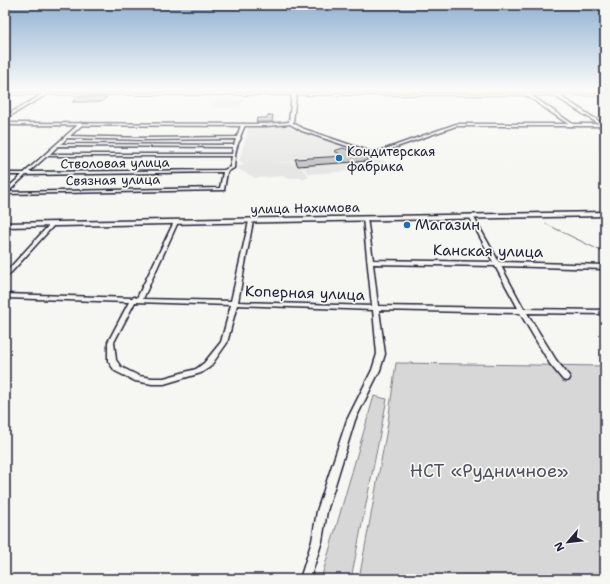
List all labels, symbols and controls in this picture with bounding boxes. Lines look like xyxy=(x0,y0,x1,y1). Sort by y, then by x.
place label: Кондитерская фабрика xyxy=(347,143,435,175)
marker: Кондитерская фабрика xyxy=(334,153,344,163)
street label: Стволовая улица xyxy=(60,154,170,172)
street label: Связная улица xyxy=(66,171,160,189)
street label: улица Нахимова xyxy=(250,199,360,217)
place label: Магазин xyxy=(415,215,480,235)
marker: Магазин xyxy=(402,220,412,230)
street label: Канская улица xyxy=(433,240,544,262)
street label: Коперная улица xyxy=(245,281,366,305)
park label: НСТ «Рудничное» xyxy=(410,459,568,483)
north arrow xyxy=(548,522,588,562)
text: N xyxy=(551,539,568,554)

